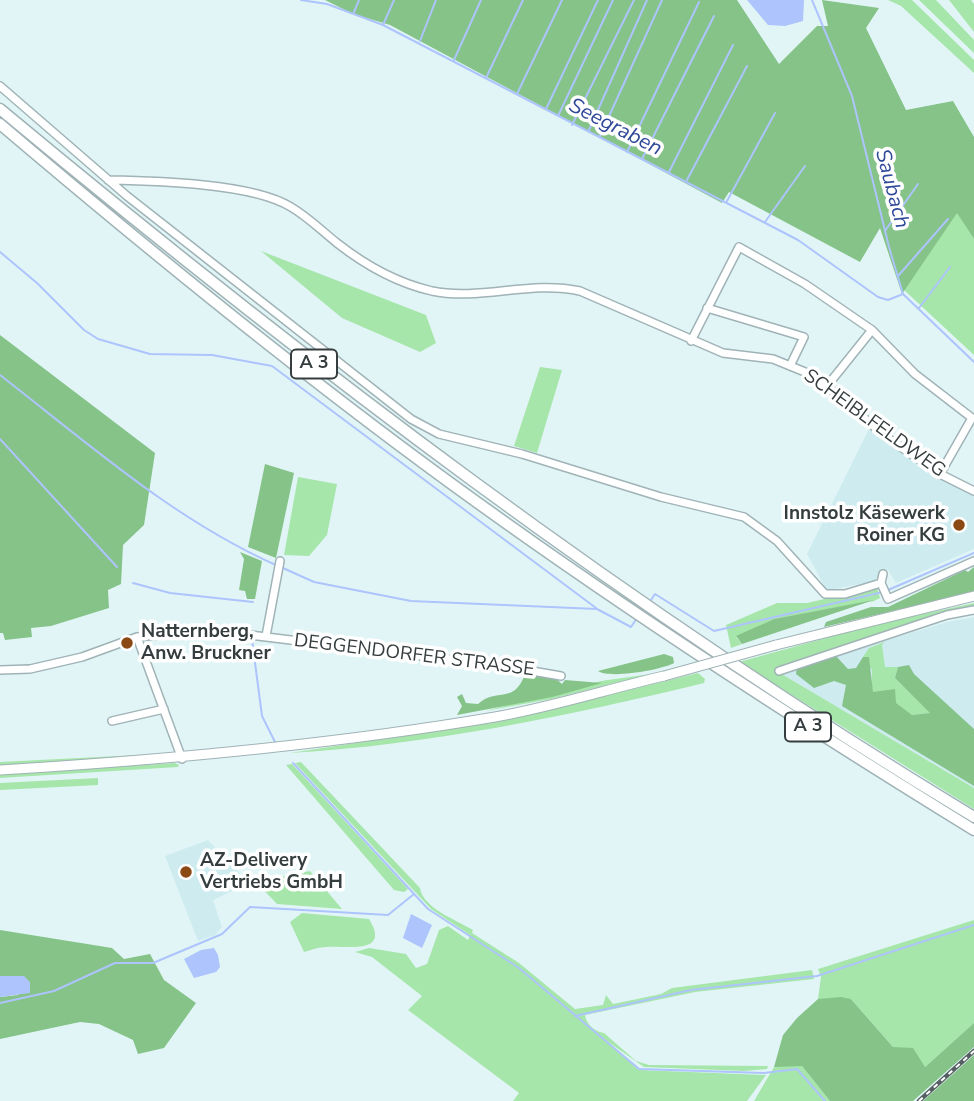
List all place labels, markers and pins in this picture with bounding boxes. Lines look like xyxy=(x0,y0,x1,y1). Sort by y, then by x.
place label: Innstolz Käsewerk Roiner KG xyxy=(784,503,945,547)
marker: Innstolz Käsewerk Roiner KG xyxy=(951,517,967,533)
place label: Natternberg, Anw. Bruckner xyxy=(141,621,271,665)
marker: Natternberg, Anw. Bruckner xyxy=(119,635,135,651)
place label: AZ-Delivery Vertriebs GmbH xyxy=(200,850,343,894)
marker: AZ-Delivery Vertriebs GmbH xyxy=(178,864,194,880)

